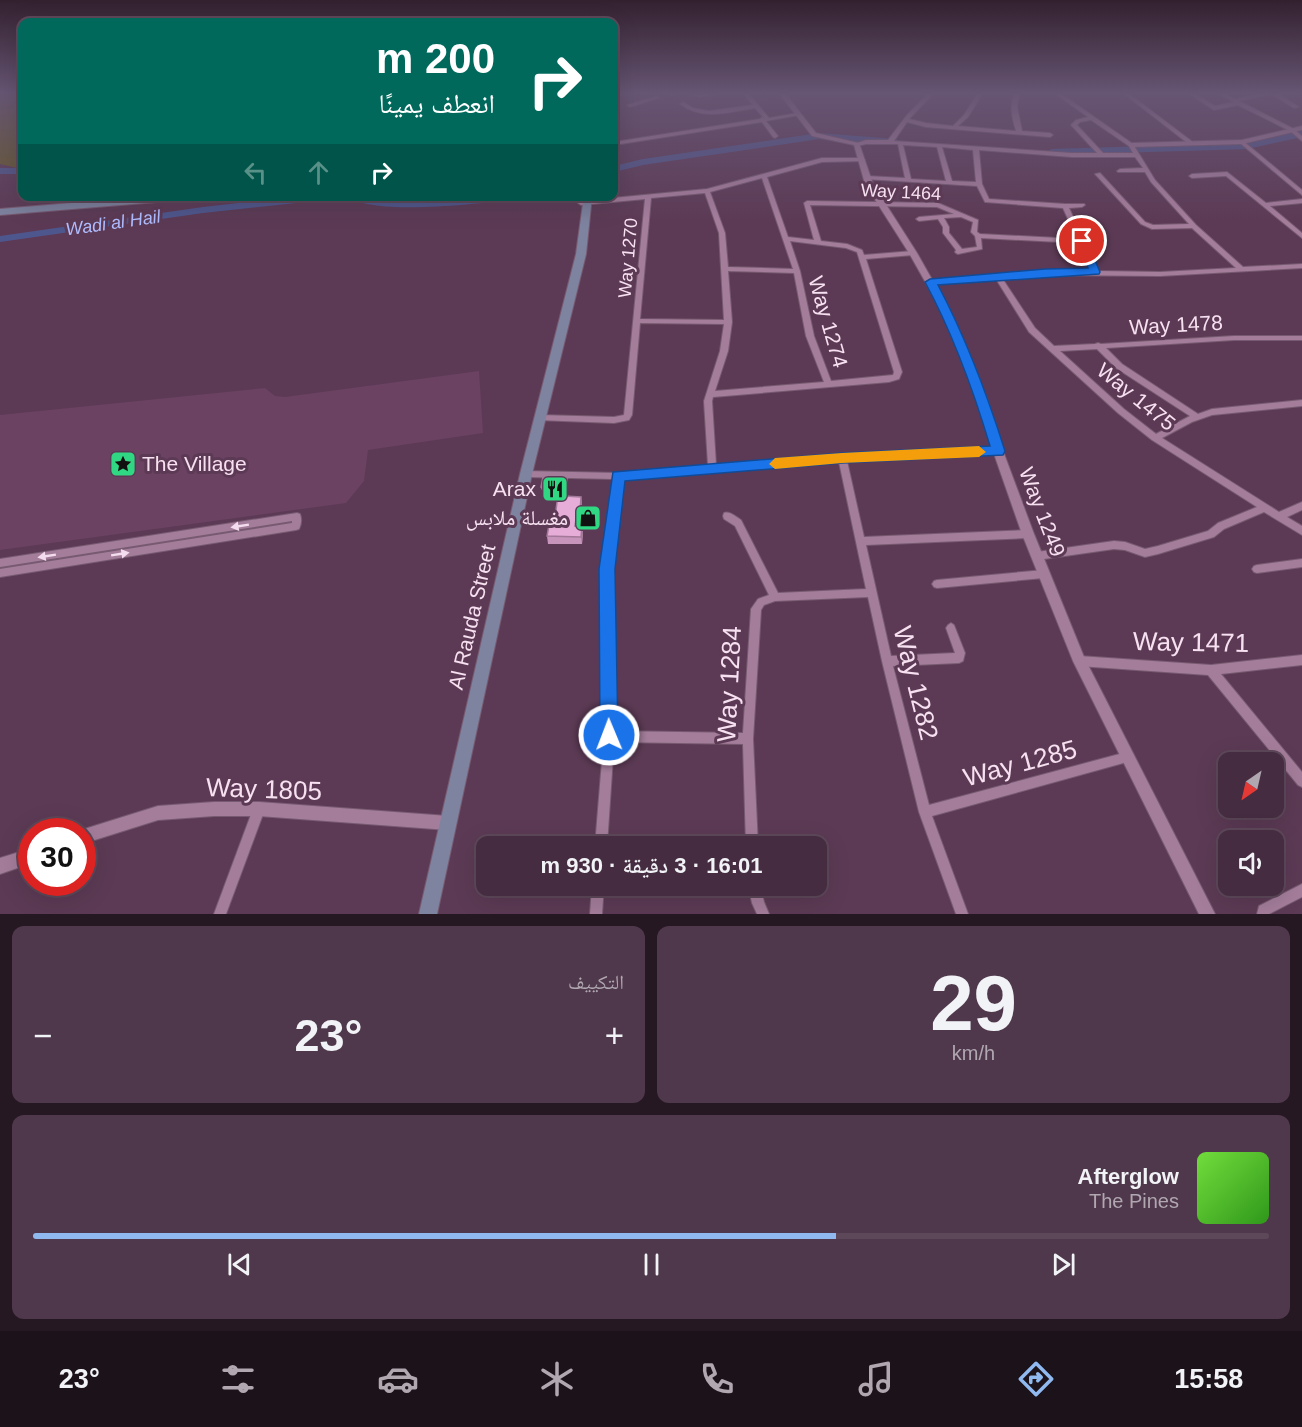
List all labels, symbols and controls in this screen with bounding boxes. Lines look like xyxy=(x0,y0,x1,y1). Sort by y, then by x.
text: 200 m xyxy=(376,35,495,82)
icon: right xyxy=(516,42,594,120)
text: انعطف يمينًا xyxy=(379,89,495,119)
icon: left xyxy=(239,156,272,189)
icon: ahead xyxy=(302,156,335,189)
icon: right xyxy=(365,156,398,189)
street label: Way 1464 xyxy=(860,180,942,204)
water label: Wadi al Hail xyxy=(64,206,163,240)
pin xyxy=(1056,215,1107,266)
street label: Way 1270 xyxy=(615,217,641,299)
icon: arrive xyxy=(1065,224,1098,257)
street label: Way 1274 xyxy=(805,274,853,370)
street label: Way 1478 xyxy=(1129,311,1223,338)
street label: Way 1475 xyxy=(1093,358,1180,435)
place icon: The Village xyxy=(108,449,138,479)
place label: The Village xyxy=(142,452,247,475)
street label: Way 1249 xyxy=(1015,464,1070,560)
restaurant icon: Arax xyxy=(540,474,570,504)
place label: Arax xyxy=(493,477,536,500)
shop icon: مغسلة ملابس xyxy=(573,503,603,533)
place label: مغسلة ملابس xyxy=(466,506,568,531)
one-way arrow xyxy=(230,521,249,530)
street label: Al Rauda Street xyxy=(444,542,499,692)
one-way arrow xyxy=(111,550,130,559)
one-way arrow xyxy=(37,551,56,560)
street label: Way 1282 xyxy=(887,623,945,743)
street label: Way 1284 xyxy=(711,625,747,743)
street label: Way 1471 xyxy=(1133,626,1249,658)
position arrow xyxy=(577,703,641,767)
street label: Way 1285 xyxy=(960,733,1080,793)
north arrow xyxy=(1218,752,1284,818)
map controls xyxy=(1218,752,1284,896)
street label: Way 1805 xyxy=(205,772,323,806)
speed limit sign: 30 xyxy=(18,818,96,896)
button: sound xyxy=(1218,830,1284,896)
text: 16:01 · 3 دقيقة · 930 m xyxy=(541,853,762,878)
text: 29 xyxy=(930,959,1017,1047)
text: التكييف xyxy=(568,971,624,993)
text: 23° xyxy=(294,1010,363,1061)
text: − xyxy=(33,1017,52,1054)
text: + xyxy=(605,1017,624,1054)
text: km/h xyxy=(952,1042,995,1064)
text: Afterglow xyxy=(1078,1164,1179,1189)
text: The Pines xyxy=(1089,1190,1179,1212)
icon: previous xyxy=(223,1248,256,1281)
icon: pause xyxy=(635,1248,668,1281)
icon: next xyxy=(1047,1248,1080,1281)
icon: filters xyxy=(217,1358,259,1400)
icon: car xyxy=(377,1358,419,1400)
icon: climate xyxy=(536,1358,578,1400)
icon: phone xyxy=(696,1358,738,1400)
icon: music xyxy=(855,1358,897,1400)
icon: directions xyxy=(1015,1358,1057,1400)
text: 23° xyxy=(59,1364,100,1394)
text: 15:58 xyxy=(1174,1364,1243,1394)

